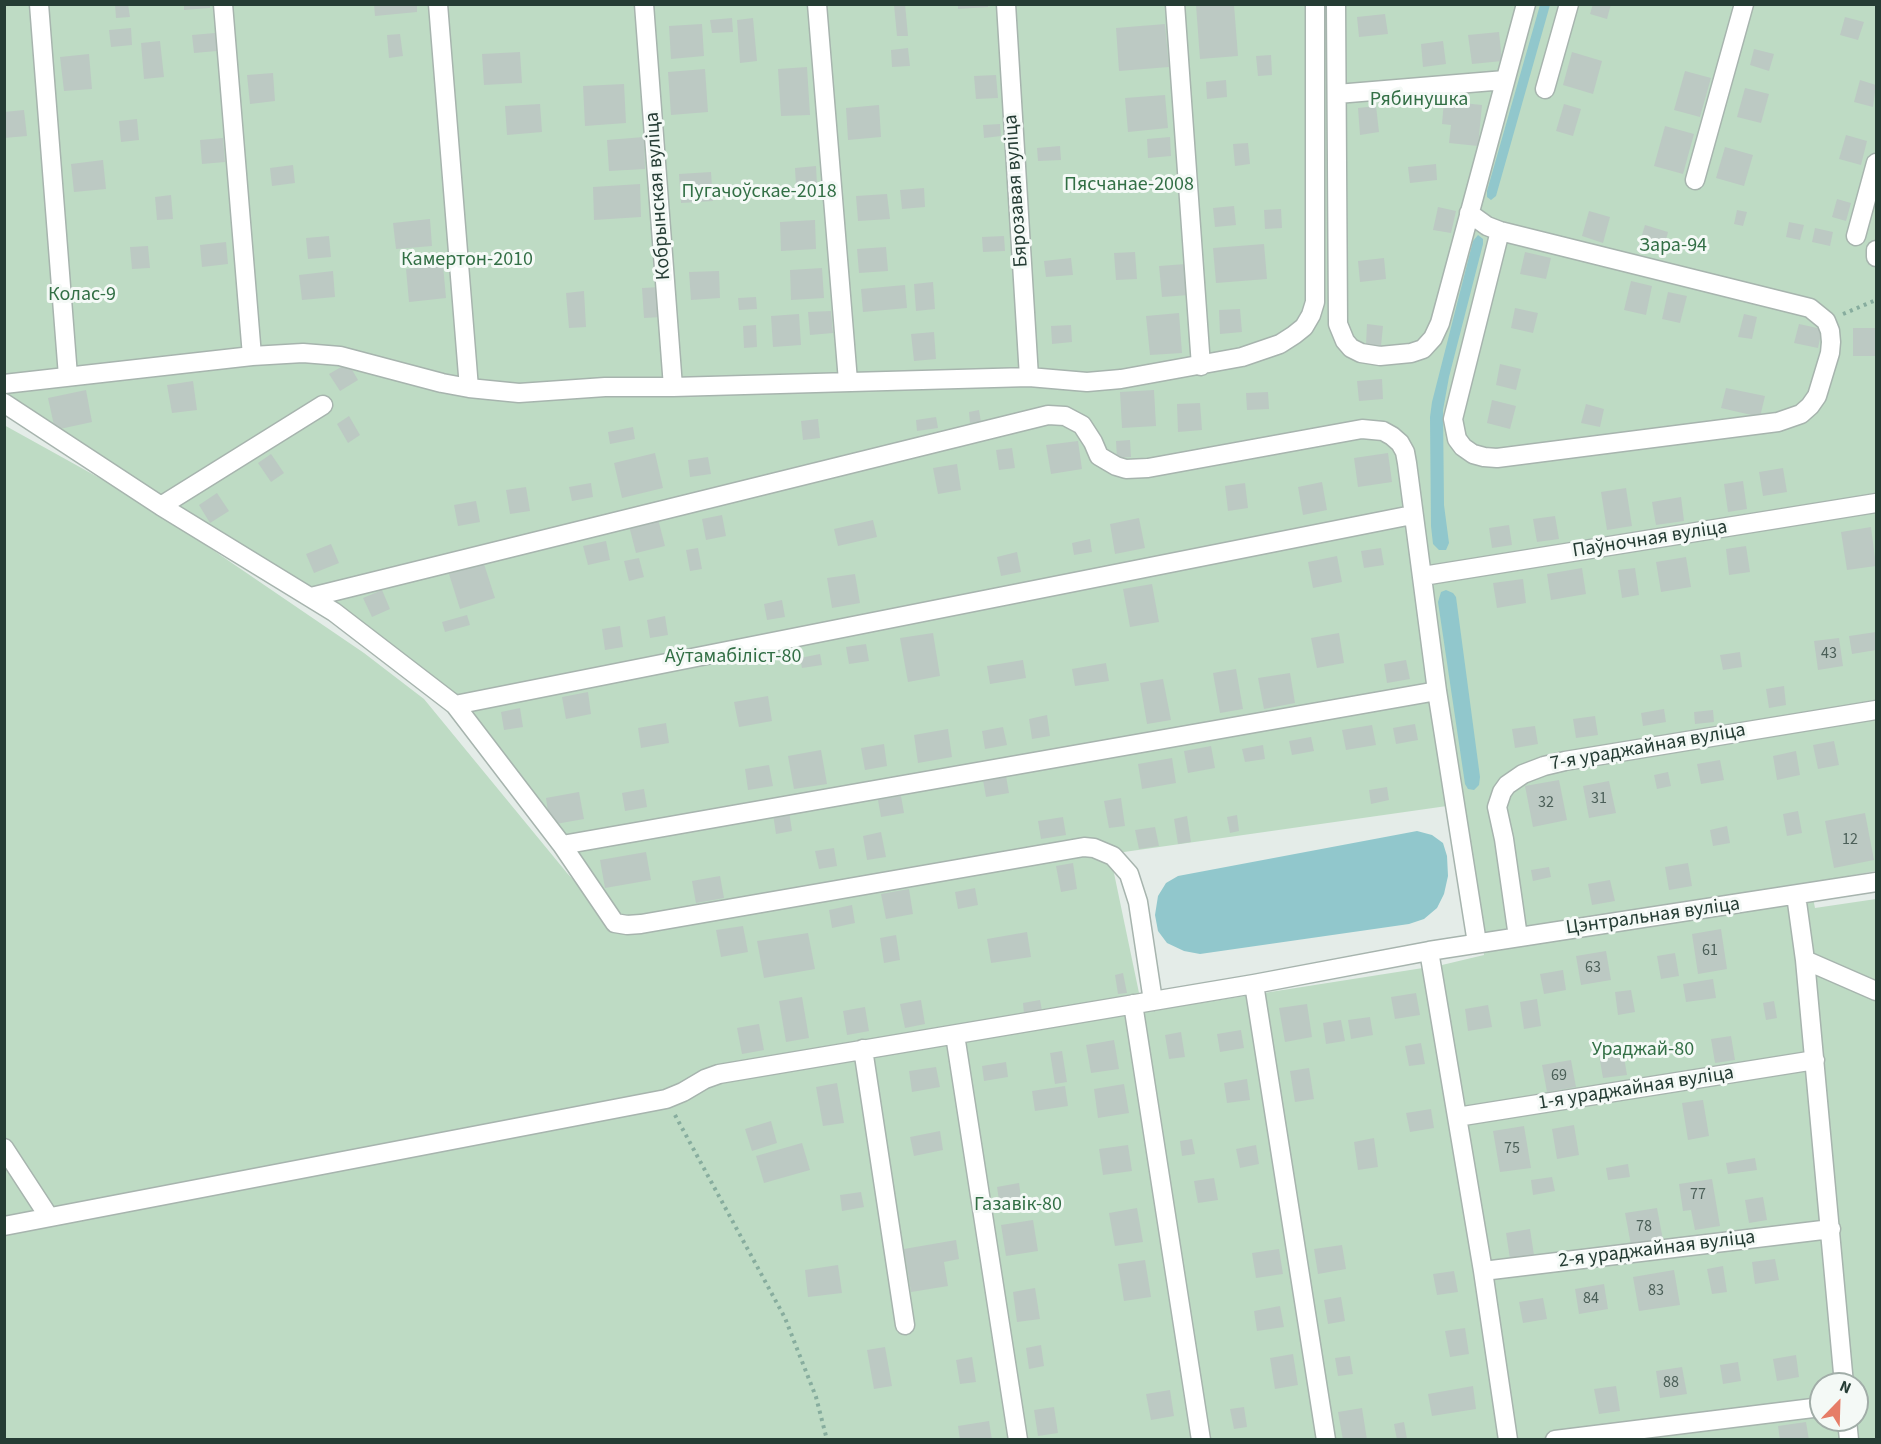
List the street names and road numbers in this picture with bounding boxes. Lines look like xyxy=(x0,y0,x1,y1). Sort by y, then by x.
street label: Кобрынская вуліца xyxy=(641,111,677,281)
street label: Бярозавая вуліца xyxy=(1000,114,1034,268)
street label: Паўночная вуліца xyxy=(1571,516,1729,564)
street label: 7-я ураджайная вуліца xyxy=(1548,719,1748,777)
street label: Цэнтральная вуліца xyxy=(1564,893,1742,941)
street label: 1-я ураджайная вуліца xyxy=(1536,1062,1736,1116)
street label: 2-я ураджайная вуліца xyxy=(1557,1226,1757,1274)

